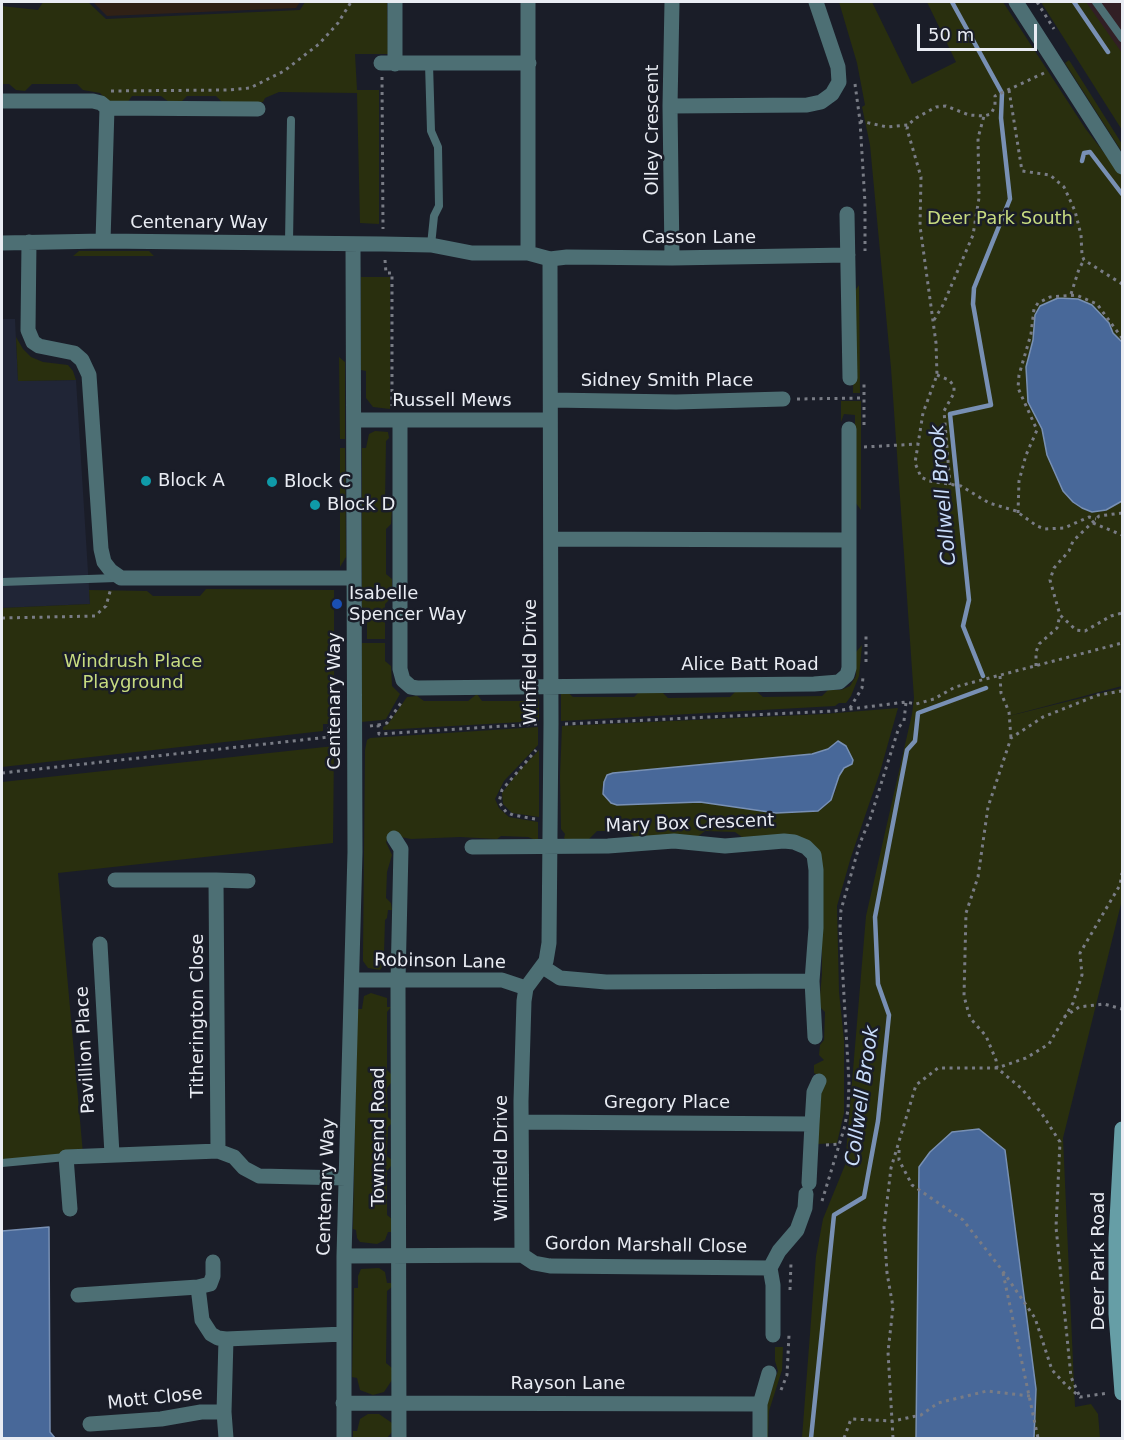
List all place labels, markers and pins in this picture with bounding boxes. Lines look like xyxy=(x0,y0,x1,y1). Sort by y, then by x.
place label: Block A xyxy=(158,470,225,492)
place label: Block C xyxy=(284,471,351,493)
marker: Block A xyxy=(139,474,153,488)
marker: Block C xyxy=(265,475,279,489)
place label: Block D xyxy=(327,494,395,516)
marker: Block D xyxy=(308,498,322,512)
place label: Isabelle Spencer Way xyxy=(349,583,467,626)
marker: Isabelle Spencer Way xyxy=(330,597,344,611)

